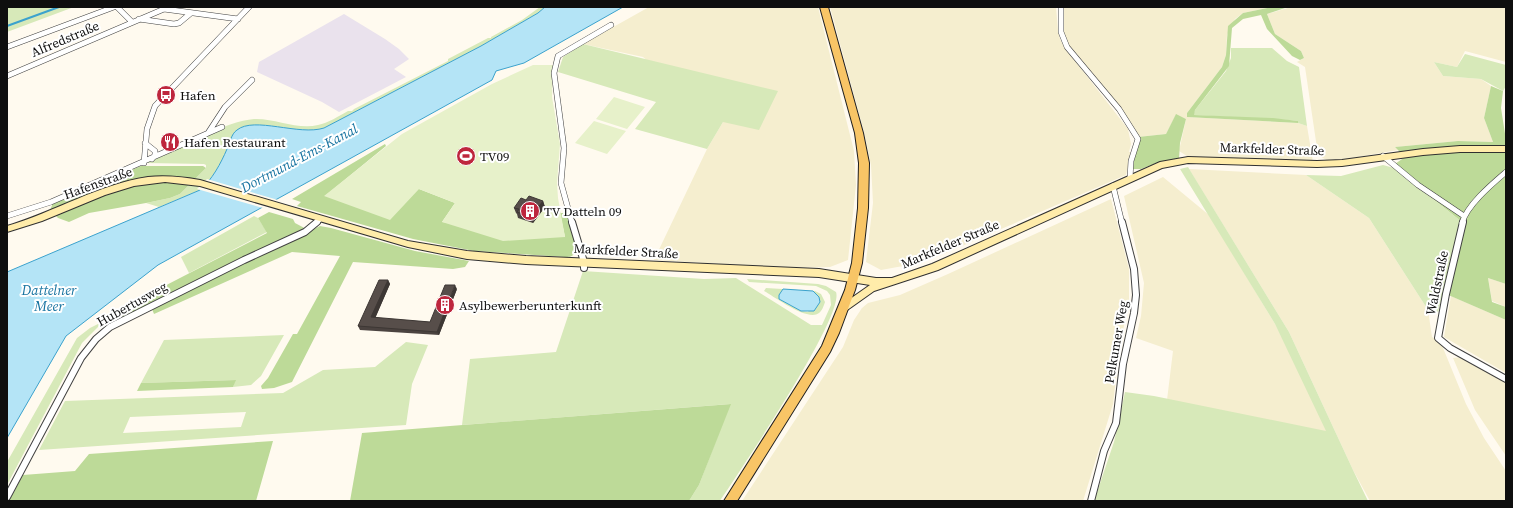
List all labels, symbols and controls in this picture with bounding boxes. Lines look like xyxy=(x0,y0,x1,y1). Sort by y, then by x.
street label: Alfredstraße xyxy=(28,17,102,61)
bus stop icon: Hafen xyxy=(155,84,177,106)
place label: Hafen xyxy=(180,87,216,104)
water label: Dortmund-Ems-Kanal xyxy=(236,119,361,198)
restaurant icon: Hafen Restaurant xyxy=(159,131,181,153)
place label: Hafen Restaurant xyxy=(184,134,286,151)
street label: Markfelder Straße xyxy=(1219,139,1325,159)
sports icon: TV09 xyxy=(455,145,477,167)
place label: TV09 xyxy=(480,148,510,165)
street label: Hafenstraße xyxy=(61,163,135,203)
building icon: TV Datteln 09 xyxy=(519,200,541,222)
place label: TV Datteln 09 xyxy=(544,203,622,220)
street label: Markfelder Straße xyxy=(898,216,1002,272)
street label: Markfelder Straße xyxy=(573,240,679,262)
street label: Waldstraße xyxy=(1422,249,1452,317)
street label: Hubertusweg xyxy=(94,278,170,330)
water label: Dattelner Meer xyxy=(21,280,77,316)
building icon: Asylbewerberunterkunft xyxy=(434,294,456,316)
place label: Asylbewerberunterkunft xyxy=(459,297,602,314)
street label: Pelkumer Weg xyxy=(1100,299,1132,385)

